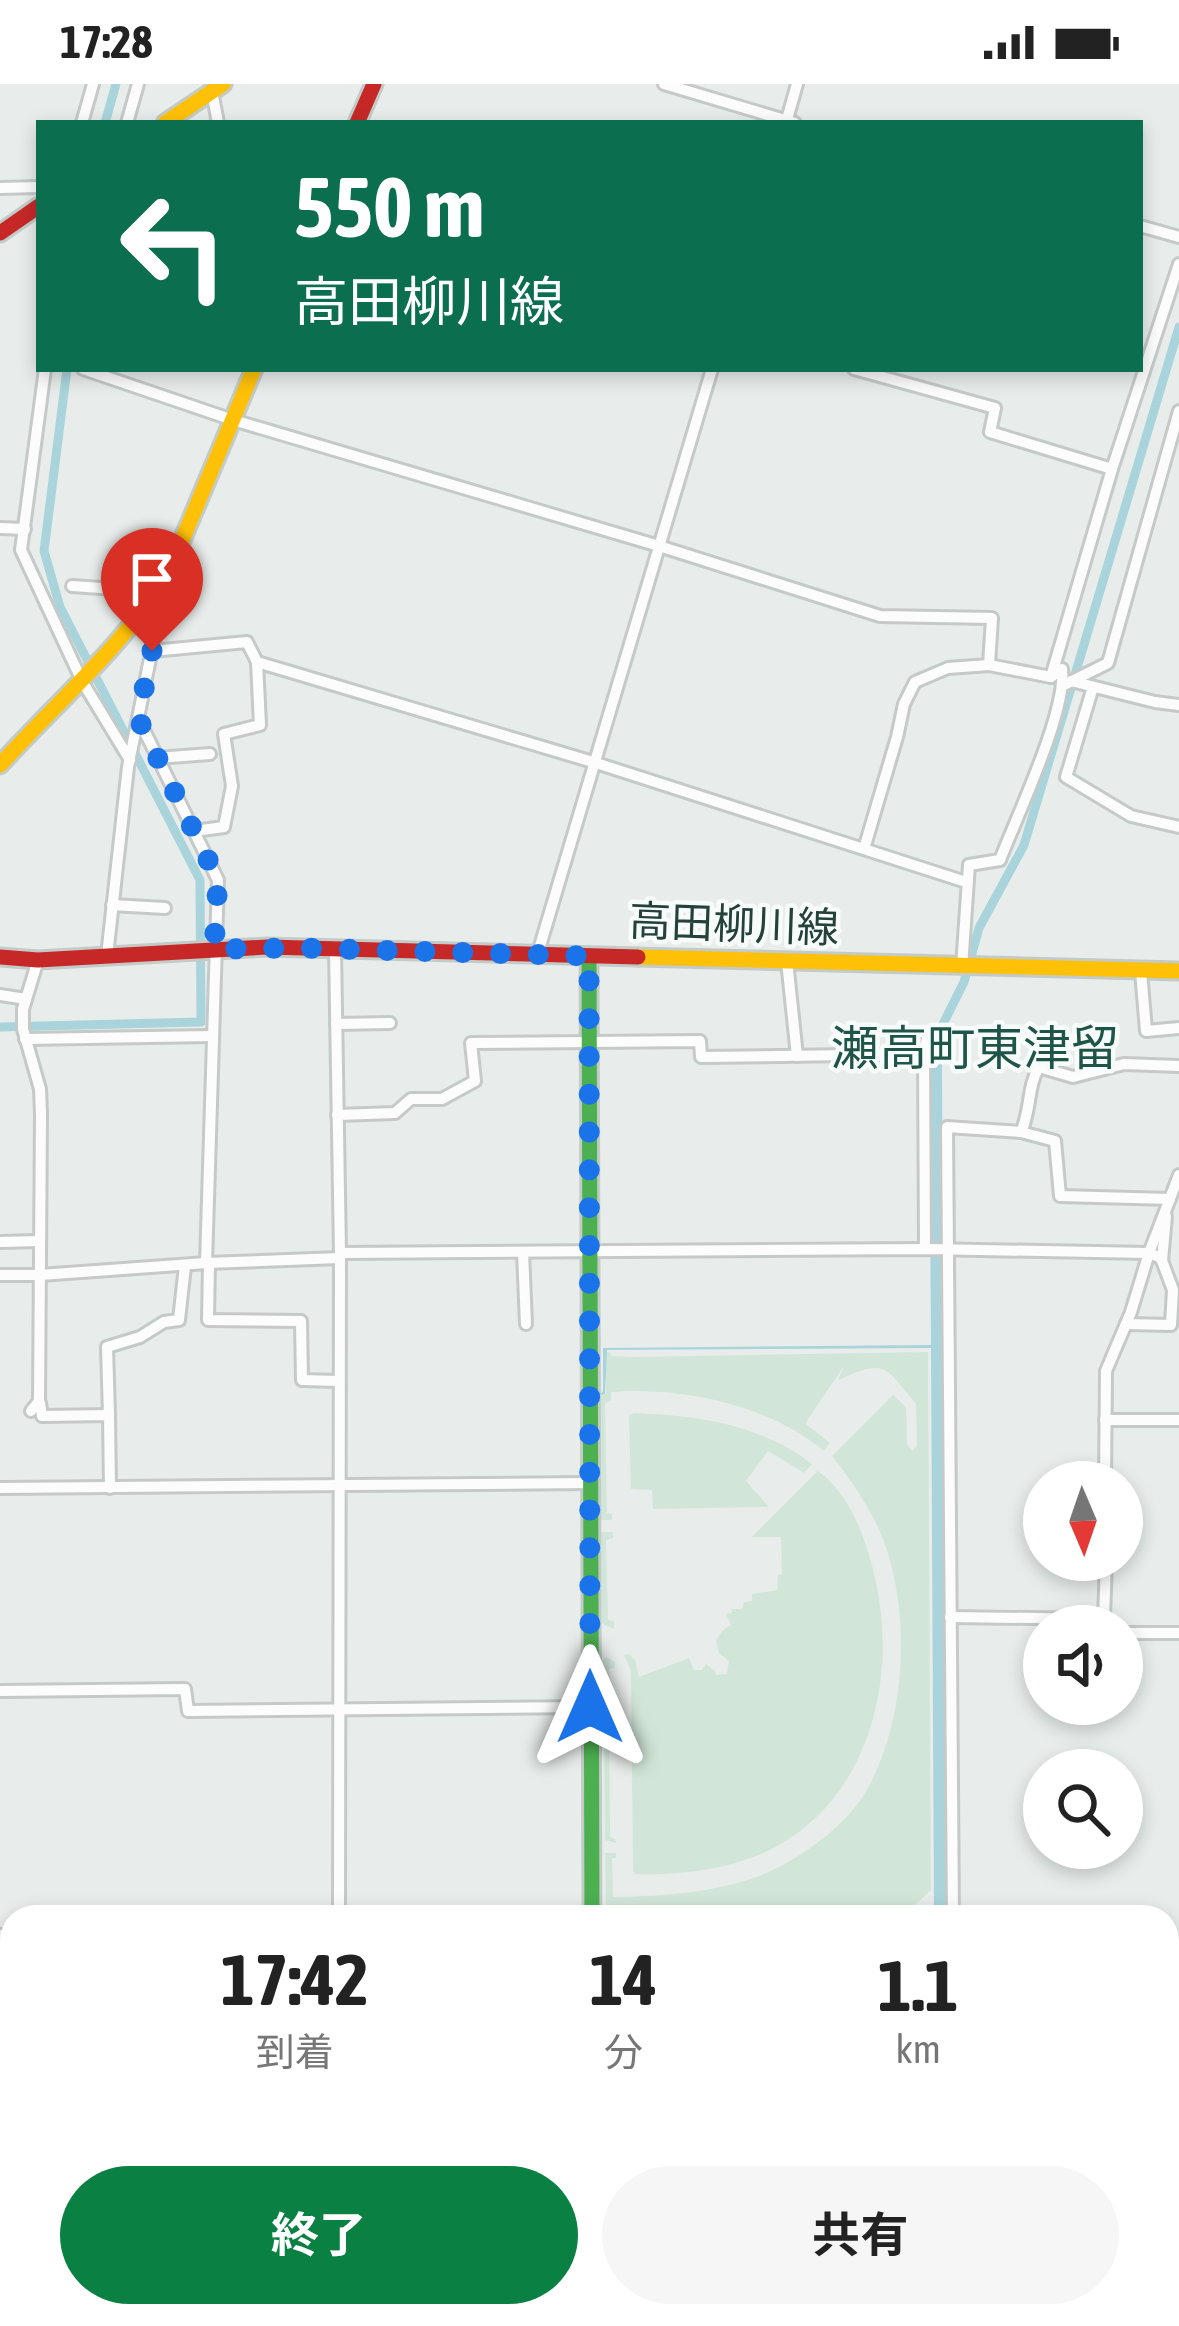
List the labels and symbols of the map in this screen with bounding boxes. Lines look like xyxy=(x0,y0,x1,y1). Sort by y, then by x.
pin xyxy=(101,528,203,651)
street label: 高田柳川線 xyxy=(628,896,840,952)
district label: 瀬高町東津留 xyxy=(831,1020,1119,1075)
north arrow xyxy=(1023,1461,1143,1581)
position arrow xyxy=(527,1644,653,1770)

